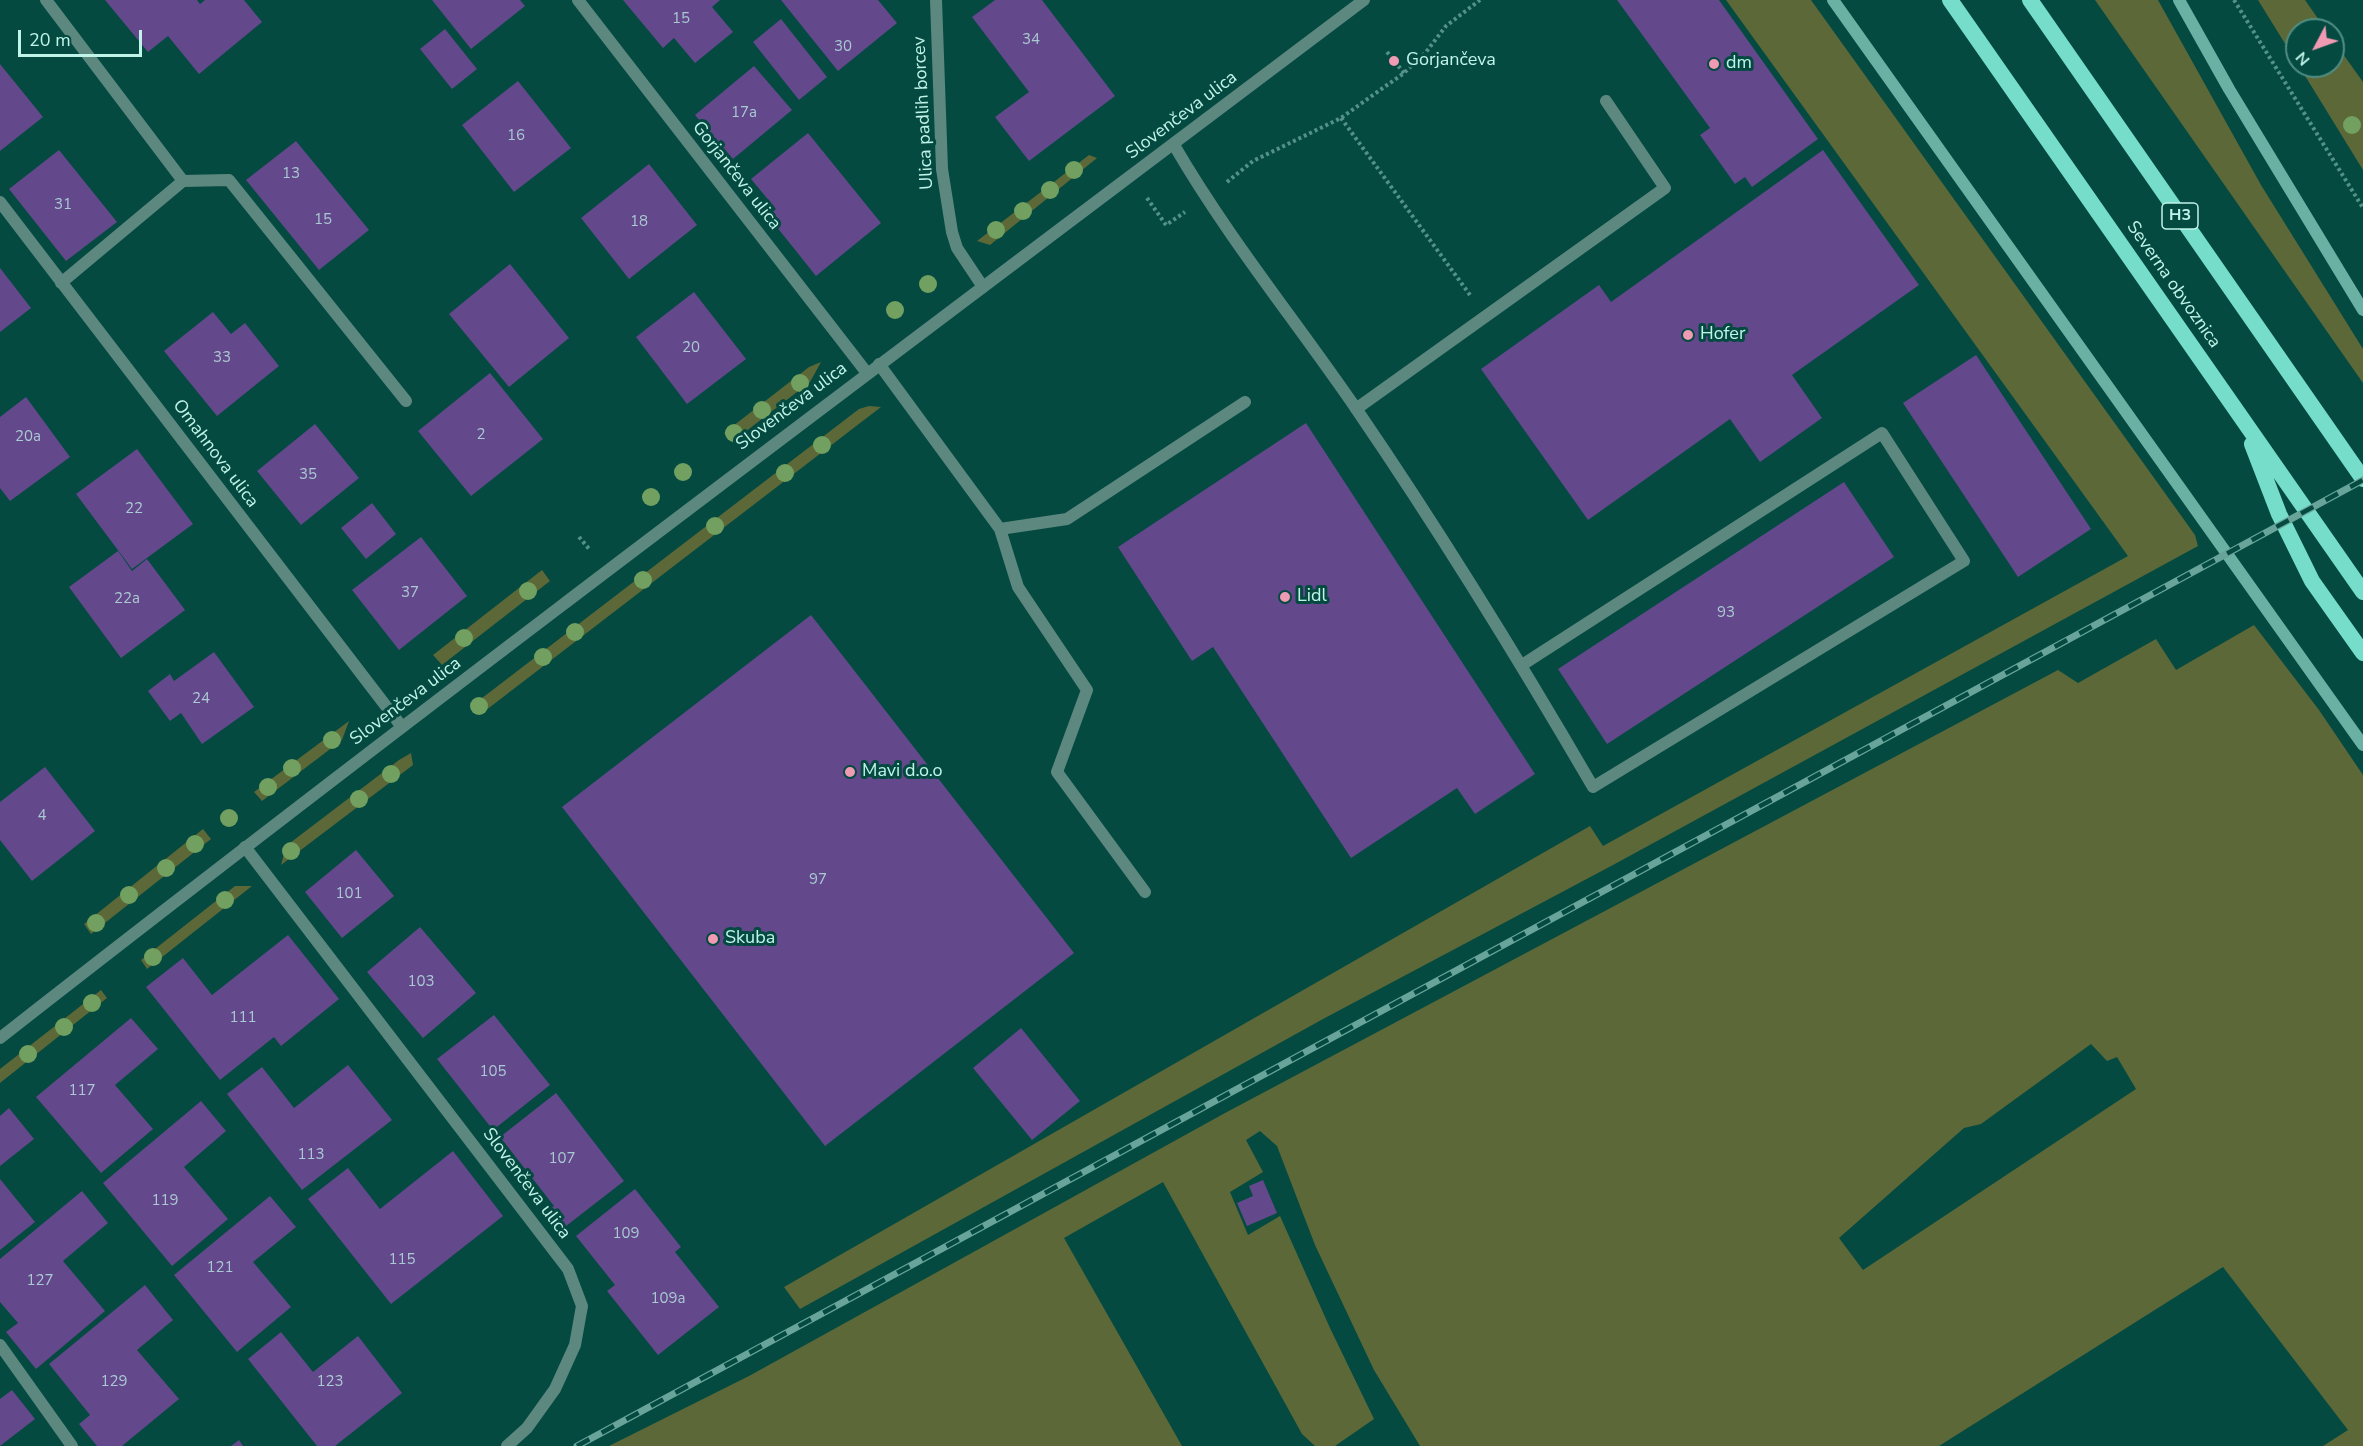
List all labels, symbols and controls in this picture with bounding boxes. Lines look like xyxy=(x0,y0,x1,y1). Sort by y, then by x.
house number: 15 xyxy=(672,10,690,28)
scale bar xyxy=(21,18,146,56)
north arrow xyxy=(2285,18,2345,78)
text: 20 m xyxy=(29,28,71,52)
house number: 34 xyxy=(1022,31,1040,49)
street label: Ulica padlih borcev xyxy=(909,36,939,190)
house number: 30 xyxy=(834,38,852,56)
text: N xyxy=(2291,47,2315,70)
place label: Gorjančeva xyxy=(1406,50,1496,72)
place label: dm xyxy=(1726,53,1752,75)
marker: Gorjančeva xyxy=(1387,54,1401,68)
marker: dm xyxy=(1707,57,1721,71)
street label: Slovenčeva ulica xyxy=(1122,67,1242,165)
house number: 17a xyxy=(731,104,757,122)
street label: Gorjančeva ulica xyxy=(687,117,785,235)
house number: 16 xyxy=(507,127,525,145)
house number: 13 xyxy=(282,165,300,183)
house number: 31 xyxy=(54,196,72,214)
road number: H3 xyxy=(2162,203,2198,229)
house number: 15 xyxy=(314,211,332,229)
house number: 18 xyxy=(630,213,648,231)
street label: Severna obvoznica xyxy=(2121,217,2225,353)
place label: Hofer xyxy=(1700,324,1745,346)
marker: Hofer xyxy=(1681,328,1695,342)
house number: 20 xyxy=(682,339,700,357)
house number: 33 xyxy=(213,349,231,367)
street label: Slovenčeva ulica xyxy=(732,358,852,456)
street label: Omahnova ulica xyxy=(167,396,263,512)
house number: 2 xyxy=(477,426,485,444)
house number: 20a xyxy=(15,428,41,446)
house number: 35 xyxy=(299,466,317,484)
house number: 22 xyxy=(125,500,143,518)
house number: 37 xyxy=(401,584,419,602)
place label: Lidl xyxy=(1297,586,1327,608)
house number: 22a xyxy=(114,590,140,608)
marker: Lidl xyxy=(1278,590,1292,604)
house number: 93 xyxy=(1717,604,1735,622)
street label: Slovenčeva ulica xyxy=(346,653,466,751)
house number: 24 xyxy=(192,690,210,708)
place label: Mavi d.o.o xyxy=(862,761,942,783)
marker: Mavi d.o.o xyxy=(843,765,857,779)
house number: 4 xyxy=(38,807,46,825)
house number: 97 xyxy=(809,871,827,889)
house number: 101 xyxy=(336,885,362,903)
place label: Skuba xyxy=(725,928,775,950)
marker: Skuba xyxy=(706,932,720,946)
house number: 103 xyxy=(408,973,434,991)
house number: 111 xyxy=(230,1009,256,1027)
house number: 105 xyxy=(480,1063,506,1081)
house number: 117 xyxy=(69,1082,95,1100)
street label: Slovenčeva ulica xyxy=(477,1124,575,1244)
house number: 113 xyxy=(298,1146,324,1164)
house number: 107 xyxy=(549,1150,575,1168)
house number: 119 xyxy=(152,1192,178,1210)
house number: 109 xyxy=(613,1225,639,1243)
house number: 115 xyxy=(389,1251,415,1269)
house number: 121 xyxy=(207,1259,233,1277)
house number: 127 xyxy=(27,1272,53,1290)
house number: 109a xyxy=(651,1290,685,1308)
house number: 129 xyxy=(101,1373,127,1391)
house number: 123 xyxy=(317,1373,343,1391)

